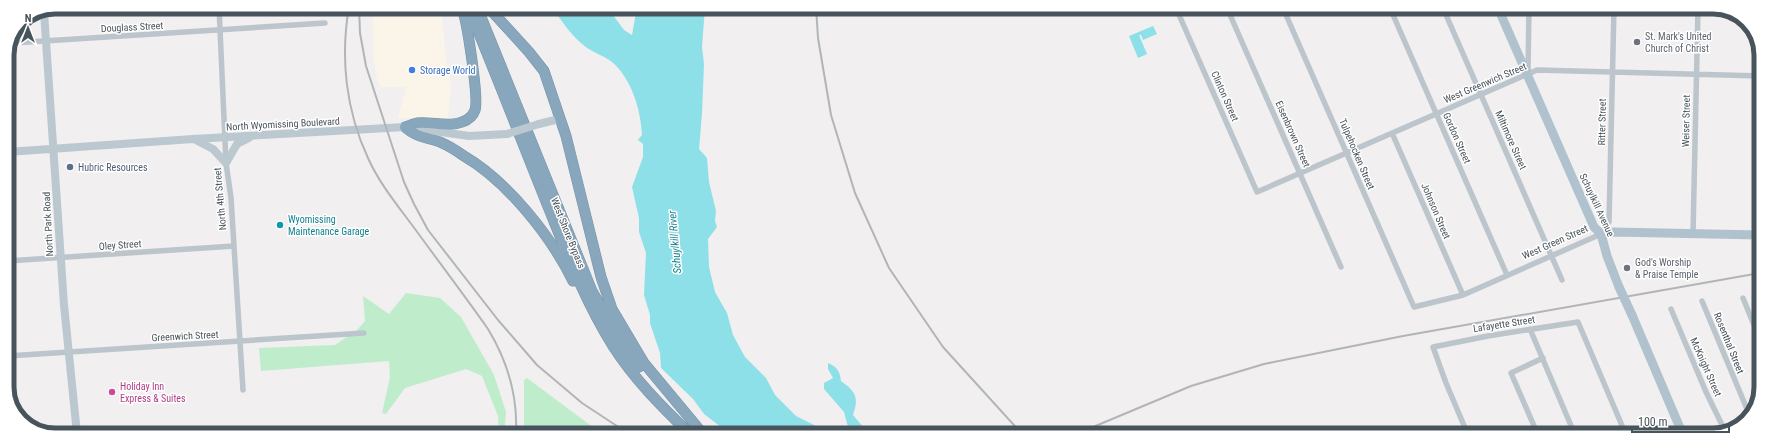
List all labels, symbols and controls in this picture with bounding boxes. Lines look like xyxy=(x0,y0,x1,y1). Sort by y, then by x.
north arrow xyxy=(8,8,48,48)
text: N xyxy=(25,12,32,25)
street label: Douglass Street xyxy=(101,20,163,34)
place label: St. Mark's United Church of Christ xyxy=(1645,31,1712,54)
marker: St. Mark's United Church of Christ xyxy=(1632,37,1642,47)
street label: West Greenwich Street xyxy=(1442,61,1528,105)
marker: Storage World xyxy=(407,65,417,75)
place label: Storage World xyxy=(420,65,475,76)
street label: Clinton Street xyxy=(1209,69,1241,123)
street label: Weiser Street xyxy=(1680,95,1692,147)
street label: Ritter Street xyxy=(1596,98,1608,146)
street label: Eisenbrown Street xyxy=(1273,99,1313,169)
street label: Miltimore Street xyxy=(1493,109,1529,171)
street label: Gordon Street xyxy=(1441,111,1473,165)
street label: North Wyomissing Boulevard xyxy=(226,116,340,132)
street label: Tulpehocken Street xyxy=(1337,117,1377,191)
marker: Hubric Resources xyxy=(65,162,75,172)
place label: Hubric Resources xyxy=(78,162,148,173)
street label: North 4th Street xyxy=(212,167,228,231)
street label: Schuylkill Avenue xyxy=(1578,172,1617,239)
street label: Johnson Street xyxy=(1419,181,1453,241)
street label: North Park Road xyxy=(41,191,55,257)
street label: West Shore Bypass xyxy=(549,196,587,270)
water label: Schuylkill River xyxy=(666,209,684,274)
place label: Wyomissing Maintenance Garage xyxy=(288,214,369,237)
marker: Wyomissing Maintenance Garage xyxy=(275,220,285,230)
street label: West Green Street xyxy=(1520,223,1590,261)
street label: Oley Street xyxy=(98,238,142,252)
place label: God's Worship & Praise Temple xyxy=(1635,257,1699,280)
marker: God's Worship & Praise Temple xyxy=(1622,263,1632,273)
street label: Rosenthal Street xyxy=(1712,311,1746,375)
street label: Lafayette Street xyxy=(1472,314,1536,334)
street label: Greenwich Street xyxy=(151,329,219,343)
street label: McKnight Street xyxy=(1688,336,1724,398)
place label: Holiday Inn Express & Suites xyxy=(120,381,186,404)
marker: Holiday Inn Express & Suites xyxy=(107,387,117,397)
scale bar xyxy=(1632,408,1729,434)
text: 100 m xyxy=(1638,415,1668,429)

